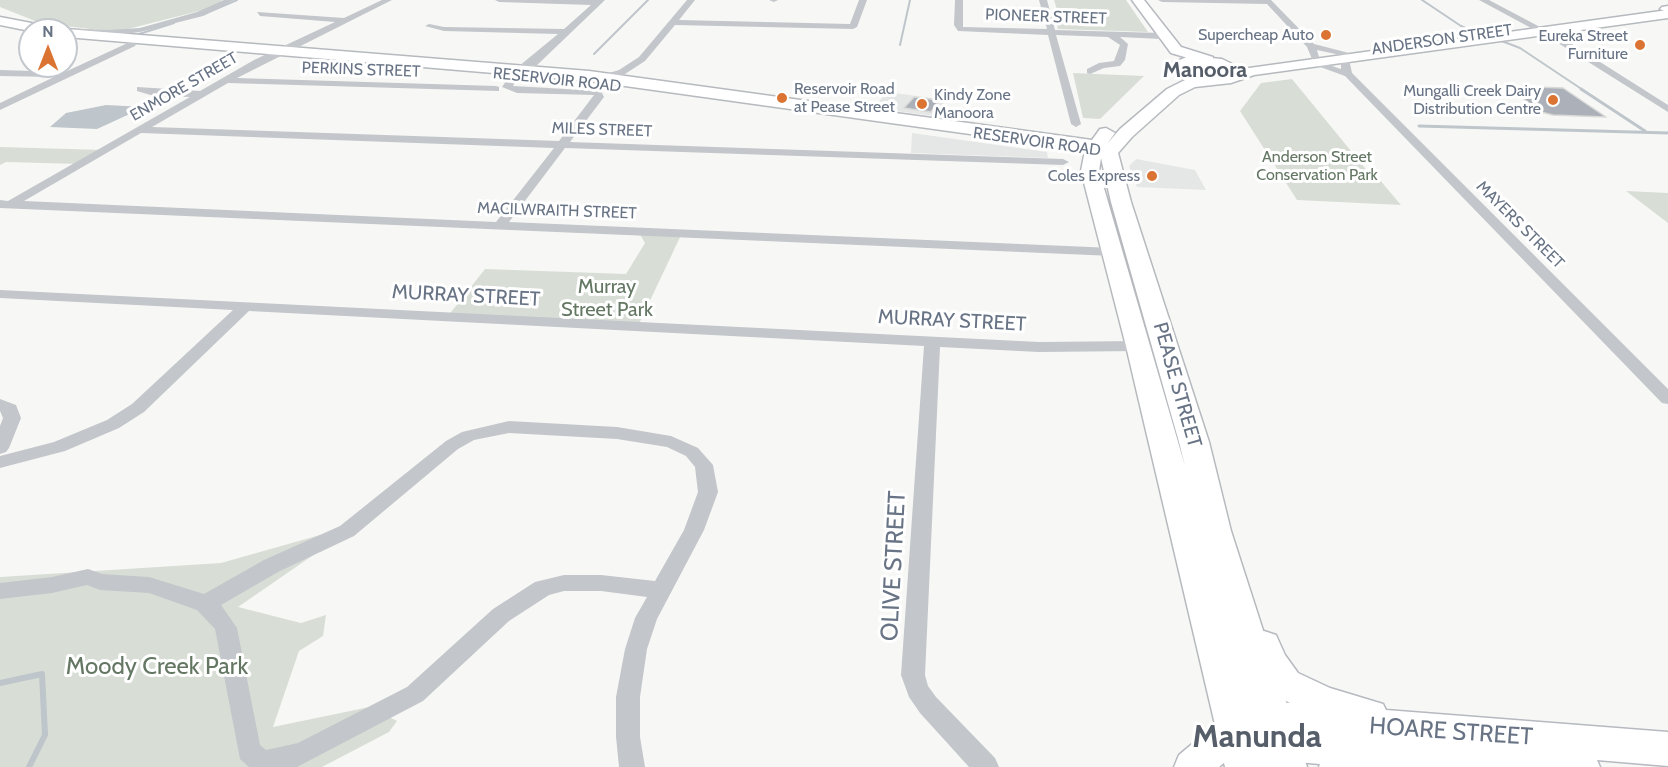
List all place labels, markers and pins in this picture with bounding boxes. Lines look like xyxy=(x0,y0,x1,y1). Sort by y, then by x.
place label: Supercheap Auto xyxy=(1198,25,1314,45)
place label: Eureka Street Furniture xyxy=(1539,26,1628,64)
marker: Supercheap Auto xyxy=(1319,28,1333,42)
marker: Eureka Street Furniture xyxy=(1633,38,1647,52)
place label: Reservoir Road at Pease Street xyxy=(794,79,895,117)
place label: Mungalli Creek Dairy Distribution Centre xyxy=(1403,81,1541,119)
place label: Kindy Zone Manoora xyxy=(934,85,1011,123)
marker: Reservoir Road at Pease Street xyxy=(775,91,789,105)
marker: Mungalli Creek Dairy Distribution Centre xyxy=(1546,93,1560,107)
marker: Kindy Zone Manoora xyxy=(915,97,929,111)
place label: Coles Express xyxy=(1048,166,1140,186)
marker: Coles Express xyxy=(1145,169,1159,183)

